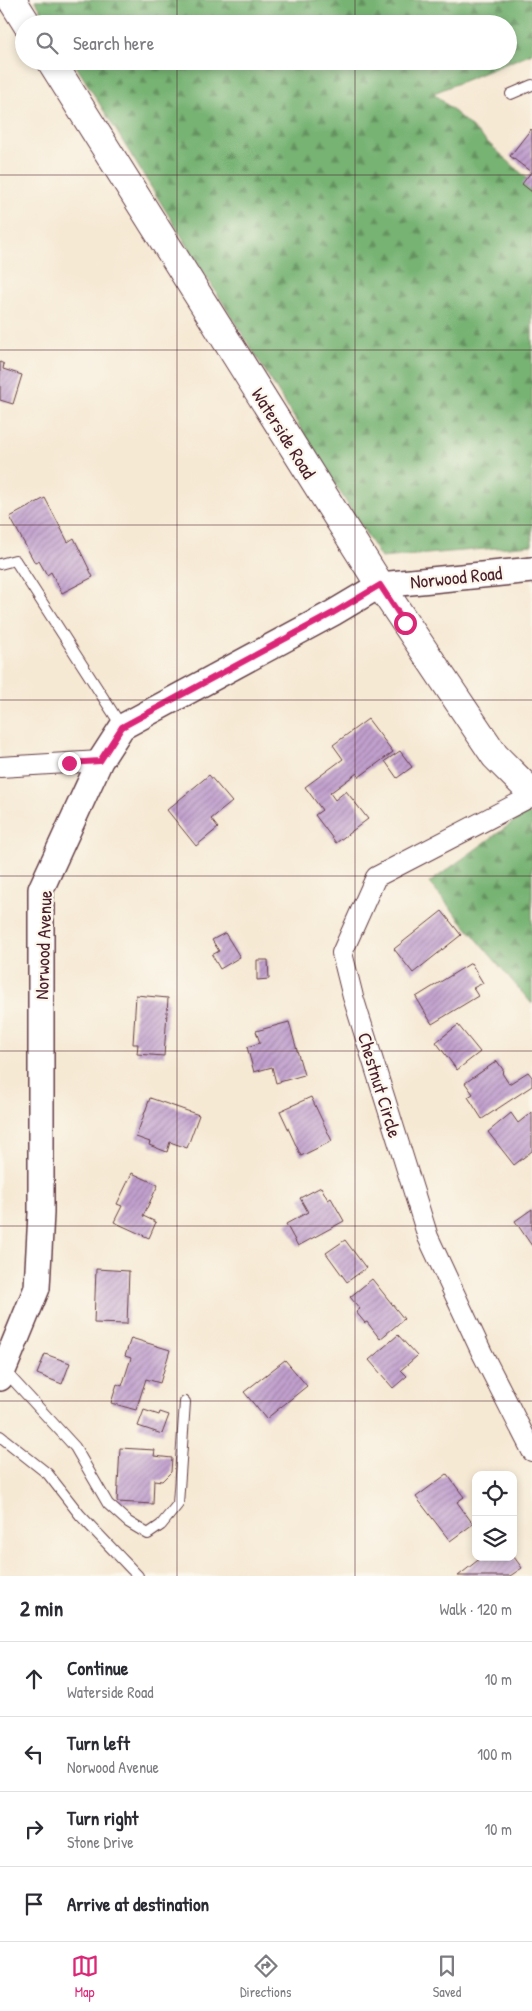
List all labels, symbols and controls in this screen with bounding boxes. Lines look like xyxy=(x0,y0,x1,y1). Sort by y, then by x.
search box xyxy=(15,15,517,70)
icon: search xyxy=(33,29,61,57)
text: Search here xyxy=(73,30,154,56)
street label: Waterside Road xyxy=(246,383,323,484)
street label: Norwood Road xyxy=(409,559,504,595)
route start xyxy=(394,612,417,635)
route end xyxy=(58,752,81,775)
street label: Norwood Avenue xyxy=(28,890,58,1000)
street label: Chestnut Circle xyxy=(352,1029,408,1141)
map controls xyxy=(472,1471,517,1561)
button: locate xyxy=(472,1471,517,1516)
button: layers xyxy=(472,1516,517,1561)
text: 2 min xyxy=(20,1594,63,1623)
text: Walk · 120 m xyxy=(439,1598,512,1620)
text: Continue xyxy=(67,1655,128,1681)
icon: ahead xyxy=(20,1665,48,1693)
text: 10 m xyxy=(484,1668,512,1690)
text: Waterside Road xyxy=(67,1681,153,1703)
text: Turn left xyxy=(67,1730,130,1756)
icon: left xyxy=(20,1740,48,1768)
text: 100 m xyxy=(477,1743,512,1765)
text: Norwood Avenue xyxy=(67,1756,159,1778)
text: Turn right xyxy=(67,1805,138,1831)
icon: right xyxy=(20,1815,48,1843)
text: 10 m xyxy=(484,1818,512,1840)
text: Stone Drive xyxy=(67,1831,134,1853)
icon: arrive xyxy=(20,1890,48,1918)
text: Arrive at destination xyxy=(67,1891,209,1917)
tab: Map xyxy=(71,1952,99,2001)
tab: Directions xyxy=(240,1952,291,2001)
tab: Saved xyxy=(433,1952,461,2001)

